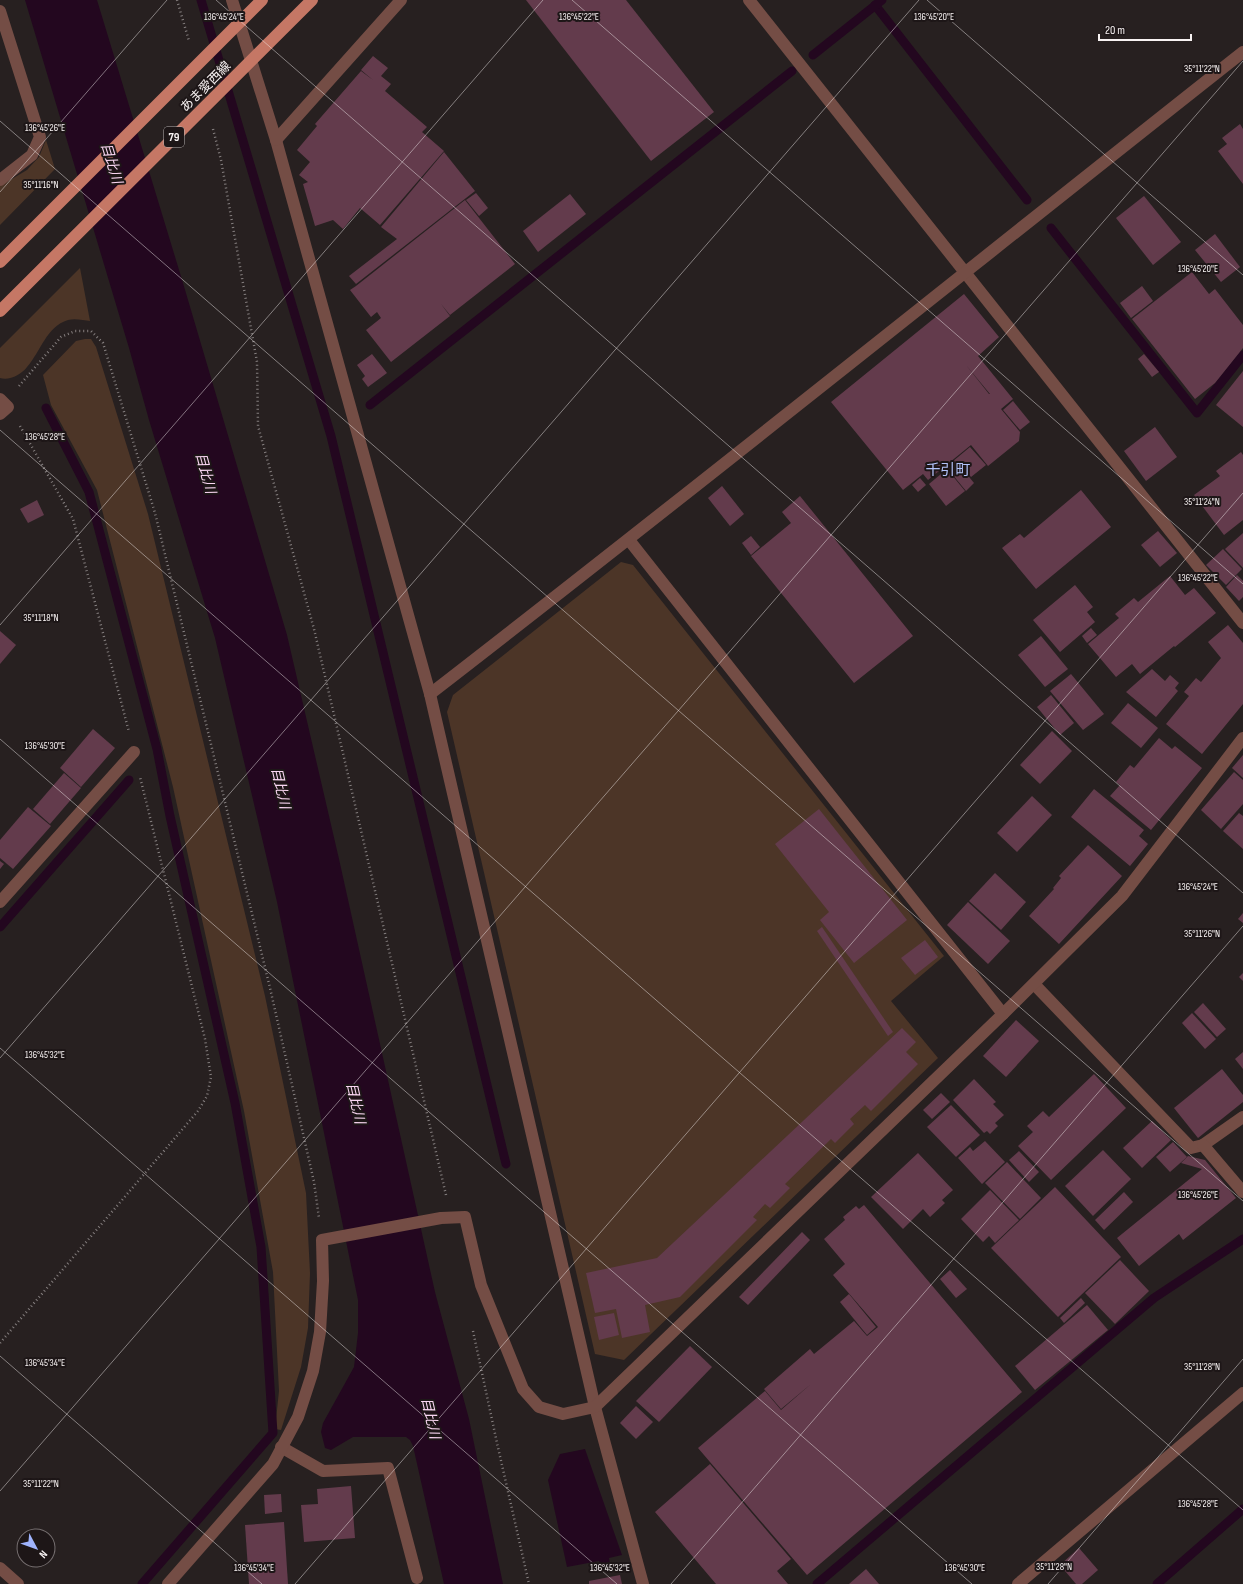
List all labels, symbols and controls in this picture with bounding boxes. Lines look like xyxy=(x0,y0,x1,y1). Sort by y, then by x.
text: 136°45'24"E xyxy=(204,11,244,23)
text: 136°45'22"E xyxy=(559,11,599,23)
text: 136°45'20"E xyxy=(914,11,954,23)
scale bar xyxy=(1099,16,1191,42)
text: 20 m xyxy=(1105,23,1125,38)
street label: あま愛西線 xyxy=(177,58,234,115)
text: 35°11'22"N xyxy=(1184,63,1220,75)
text: 136°45'26"E xyxy=(25,122,65,134)
road number: 79 xyxy=(164,127,184,147)
water label: 目比川 xyxy=(97,141,126,188)
text: 35°11'16"N xyxy=(23,179,59,191)
text: 136°45'20"E xyxy=(1178,263,1218,275)
text: 136°45'28"E xyxy=(25,431,65,443)
water label: 目比川 xyxy=(192,451,220,498)
district label: 千引町 xyxy=(925,461,971,480)
text: 35°11'24"N xyxy=(1184,496,1220,508)
text: 136°45'22"E xyxy=(1178,572,1218,584)
text: 35°11'18"N xyxy=(23,612,59,624)
text: 136°45'30"E xyxy=(25,740,65,752)
water label: 目比川 xyxy=(268,766,294,812)
text: 136°45'24"E xyxy=(1178,881,1218,893)
text: 35°11'26"N xyxy=(1184,928,1220,940)
text: 136°45'32"E xyxy=(25,1049,65,1061)
water label: 目比川 xyxy=(343,1081,369,1127)
text: 136°45'26"E xyxy=(1178,1189,1218,1201)
text: 136°45'34"E xyxy=(25,1357,65,1369)
text: 35°11'28"N xyxy=(1184,1361,1220,1373)
water label: 目比川 xyxy=(418,1396,444,1442)
text: 35°11'22"N xyxy=(23,1478,59,1490)
text: 136°45'28"E xyxy=(1178,1498,1218,1510)
north arrow xyxy=(16,1528,56,1568)
text: N xyxy=(36,1548,50,1561)
text: 35°11'28"N xyxy=(1036,1561,1072,1573)
text: 136°45'34"E xyxy=(234,1562,274,1574)
text: 136°45'32"E xyxy=(590,1562,630,1574)
text: 136°45'30"E xyxy=(945,1562,985,1574)

